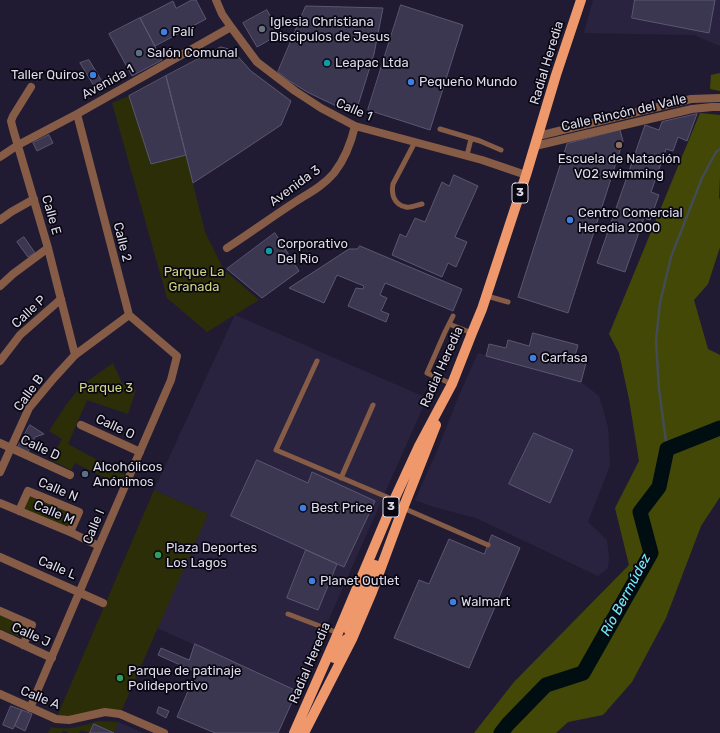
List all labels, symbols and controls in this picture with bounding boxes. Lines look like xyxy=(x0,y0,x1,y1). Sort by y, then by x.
place label: Iglesia Christiana Discipulos de Jesus xyxy=(270,14,390,45)
street label: Radial Heredia xyxy=(527,19,567,107)
place label: Palí xyxy=(172,24,194,40)
marker: Iglesia Christiana Discipulos de Jesus xyxy=(257,24,267,34)
marker: Palí xyxy=(159,27,169,37)
place label: Salón Comunal xyxy=(147,45,238,61)
marker: Salón Comunal xyxy=(134,48,144,58)
place label: Leapac Ltda xyxy=(335,55,409,71)
marker: Leapac Ltda xyxy=(322,58,332,68)
street label: Avenida 1 xyxy=(79,61,137,103)
place label: Taller Quiros xyxy=(11,67,85,83)
marker: Taller Quiros xyxy=(88,70,98,80)
place label: Pequeño Mundo xyxy=(419,74,517,90)
marker: Pequeño Mundo xyxy=(406,77,416,87)
street label: Calle Rincón del Valle xyxy=(560,91,688,135)
street label: Calle 1 xyxy=(333,95,375,125)
marker: Escuela de Natación VO2 swimming xyxy=(614,140,624,150)
place label: Escuela de Natación VO2 swimming xyxy=(558,151,680,182)
street label: Avenida 3 xyxy=(266,162,324,210)
road number: 3 xyxy=(512,183,528,203)
street label: Calle E xyxy=(38,193,64,237)
place label: Centro Comercial Heredia 2000 xyxy=(578,205,683,236)
marker: Centro Comercial Heredia 2000 xyxy=(565,215,575,225)
street label: Calle 2 xyxy=(110,221,134,263)
place label: Corporativo Del Rio xyxy=(277,236,348,267)
marker: Corporativo Del Rio xyxy=(264,246,274,256)
park label: Parque La Granada xyxy=(164,264,224,295)
street label: Calle P xyxy=(9,292,49,332)
street label: Radial Heredia xyxy=(417,324,467,410)
place label: Carfasa xyxy=(541,350,588,366)
marker: Carfasa xyxy=(528,353,538,363)
street label: Calle B xyxy=(11,372,47,414)
park label: Parque 3 xyxy=(79,380,133,396)
street label: Calle O xyxy=(93,411,137,443)
street label: Calle D xyxy=(18,432,62,464)
place label: Alcohólicos Anónimos xyxy=(93,459,162,490)
marker: Alcohólicos Anónimos xyxy=(80,469,90,479)
street label: Calle N xyxy=(36,475,80,505)
street label: Calle M xyxy=(31,497,77,529)
road number: 3 xyxy=(383,497,399,517)
place label: Best Price xyxy=(311,500,373,516)
marker: Best Price xyxy=(298,503,308,513)
street label: Calle I xyxy=(80,507,108,547)
place label: Plaza Deportes Los Lagos xyxy=(166,540,257,571)
marker: Plaza Deportes Los Lagos xyxy=(153,550,163,560)
water label: Río Bermúdez xyxy=(597,551,655,639)
street label: Calle L xyxy=(36,553,78,583)
place label: Planet Outlet xyxy=(320,573,399,589)
marker: Planet Outlet xyxy=(307,576,317,586)
place label: Walmart xyxy=(461,594,510,610)
marker: Walmart xyxy=(448,597,458,607)
street label: Calle J xyxy=(9,620,53,650)
street label: Radial Heredia xyxy=(286,620,334,706)
place label: Parque de patinaje Polideportivo xyxy=(128,663,241,694)
marker: Parque de patinaje Polideportivo xyxy=(115,673,125,683)
street label: Calle A xyxy=(18,683,62,713)

